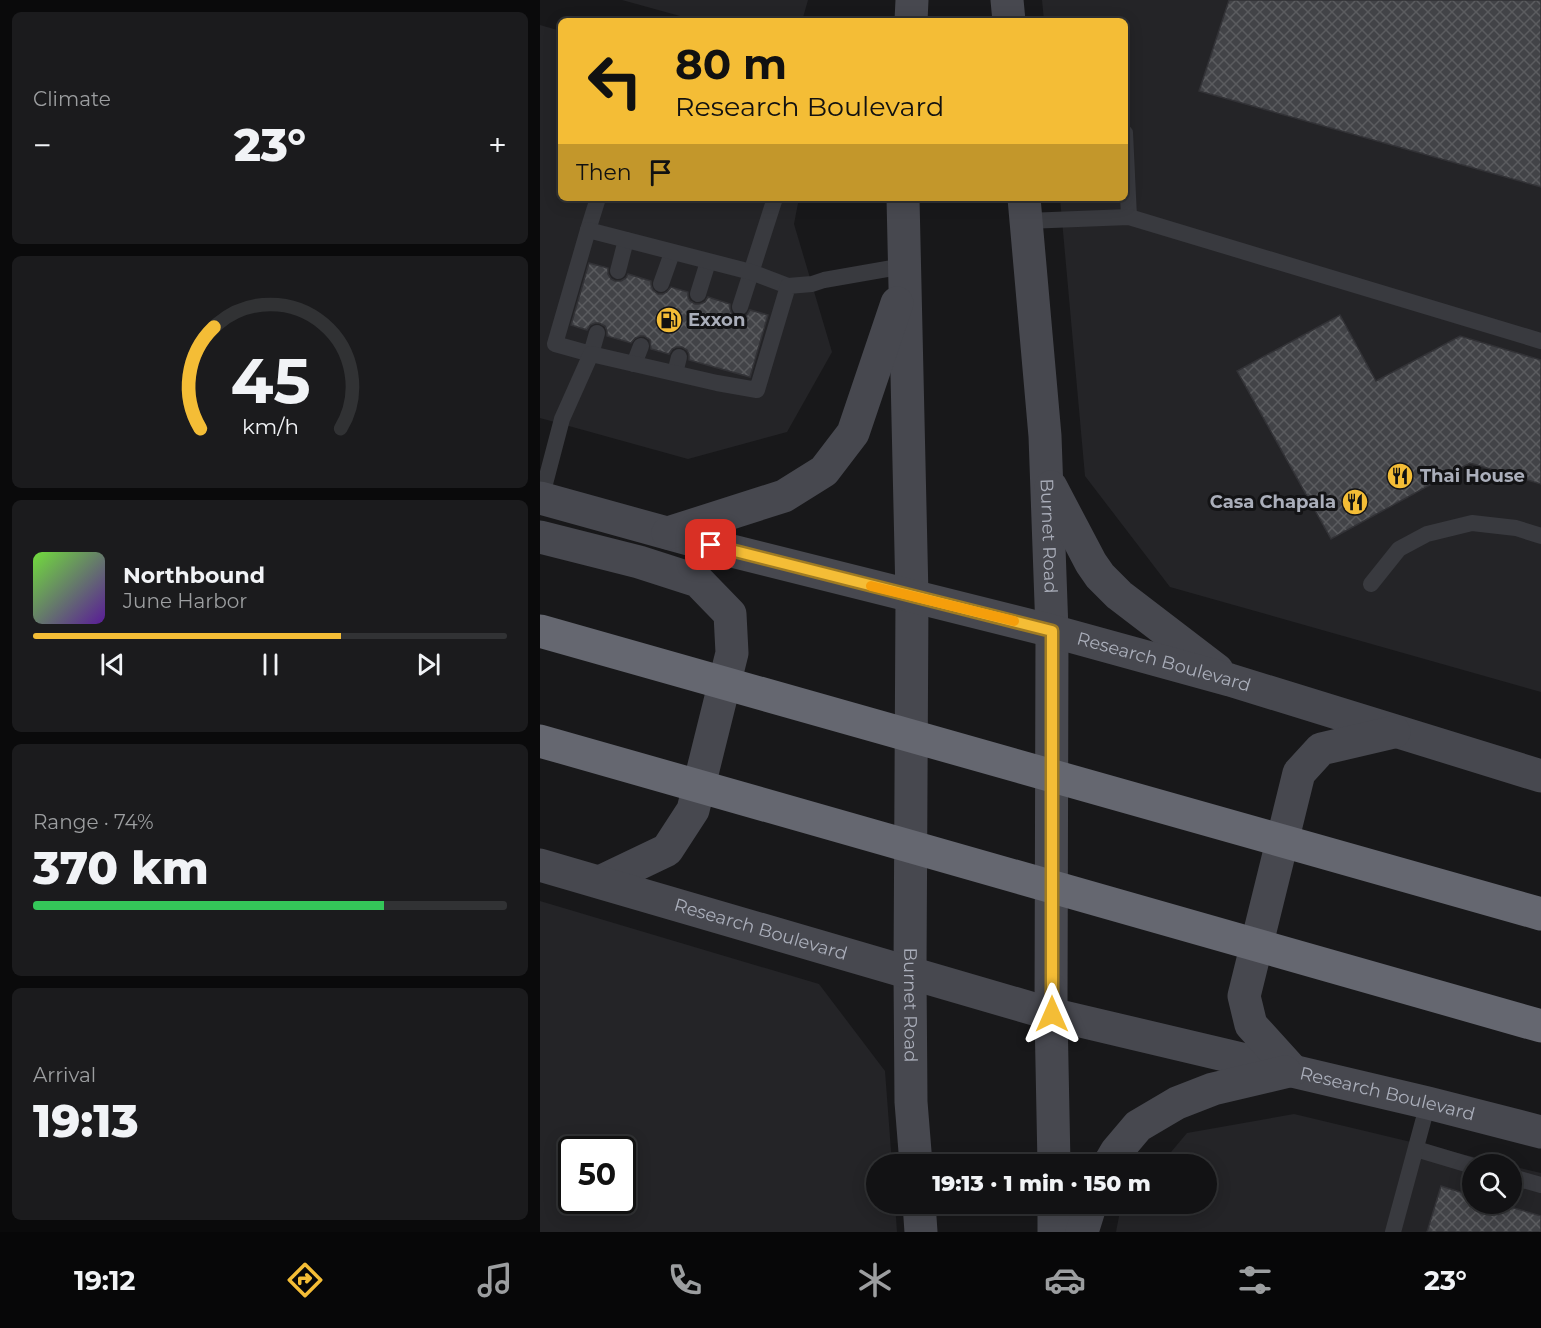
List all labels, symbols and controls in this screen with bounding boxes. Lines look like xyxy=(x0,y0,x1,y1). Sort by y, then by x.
text: 80 m xyxy=(675,38,787,90)
icon: left xyxy=(576,42,654,120)
text: Climate xyxy=(33,87,111,111)
text: Research Boulevard xyxy=(675,90,944,123)
text: 23° xyxy=(234,117,306,172)
text: − xyxy=(33,125,52,165)
text: + xyxy=(488,125,507,165)
icon: arrive xyxy=(644,156,677,189)
text: Then xyxy=(576,159,632,186)
fuel station icon: Exxon xyxy=(654,305,684,335)
place label: Exxon xyxy=(688,309,745,331)
text: 45 xyxy=(230,343,310,419)
text: km/h xyxy=(241,413,299,439)
restaurant icon: Thai House xyxy=(1385,461,1415,491)
place label: Thai House xyxy=(1420,465,1525,487)
street label: Burnet Road xyxy=(1036,478,1062,594)
restaurant icon: Casa Chapala xyxy=(1340,487,1370,517)
place label: Casa Chapala xyxy=(1210,491,1336,513)
pin xyxy=(685,519,736,570)
icon: arrive xyxy=(694,528,727,561)
text: Northbound xyxy=(123,562,265,589)
text: June Harbor xyxy=(123,589,247,613)
street label: Research Boulevard xyxy=(1074,627,1253,697)
icon: previous xyxy=(96,648,129,681)
icon: pause xyxy=(254,648,287,681)
icon: next xyxy=(412,648,445,681)
text: Range · 74% xyxy=(33,810,154,834)
text: 370 km xyxy=(33,840,209,895)
street label: Research Boulevard xyxy=(672,894,850,965)
street label: Burnet Road xyxy=(899,947,922,1062)
position arrow xyxy=(1020,982,1084,1046)
street label: Research Boulevard xyxy=(1298,1062,1477,1126)
text: Arrival xyxy=(33,1063,96,1087)
text: 19:13 xyxy=(33,1093,139,1148)
speed limit sign: 50 xyxy=(558,1136,636,1214)
map controls xyxy=(1462,1154,1522,1214)
button: search xyxy=(1462,1154,1522,1214)
text: 19:13 · 1 min · 150 m xyxy=(932,1170,1151,1197)
icon: directions xyxy=(284,1259,326,1301)
icon: music xyxy=(474,1259,516,1301)
icon: phone xyxy=(664,1259,706,1301)
icon: climate xyxy=(854,1259,896,1301)
icon: car xyxy=(1044,1259,1086,1301)
icon: filters xyxy=(1234,1259,1276,1301)
text: 19:12 xyxy=(74,1264,135,1297)
text: 23° xyxy=(1424,1264,1467,1297)

